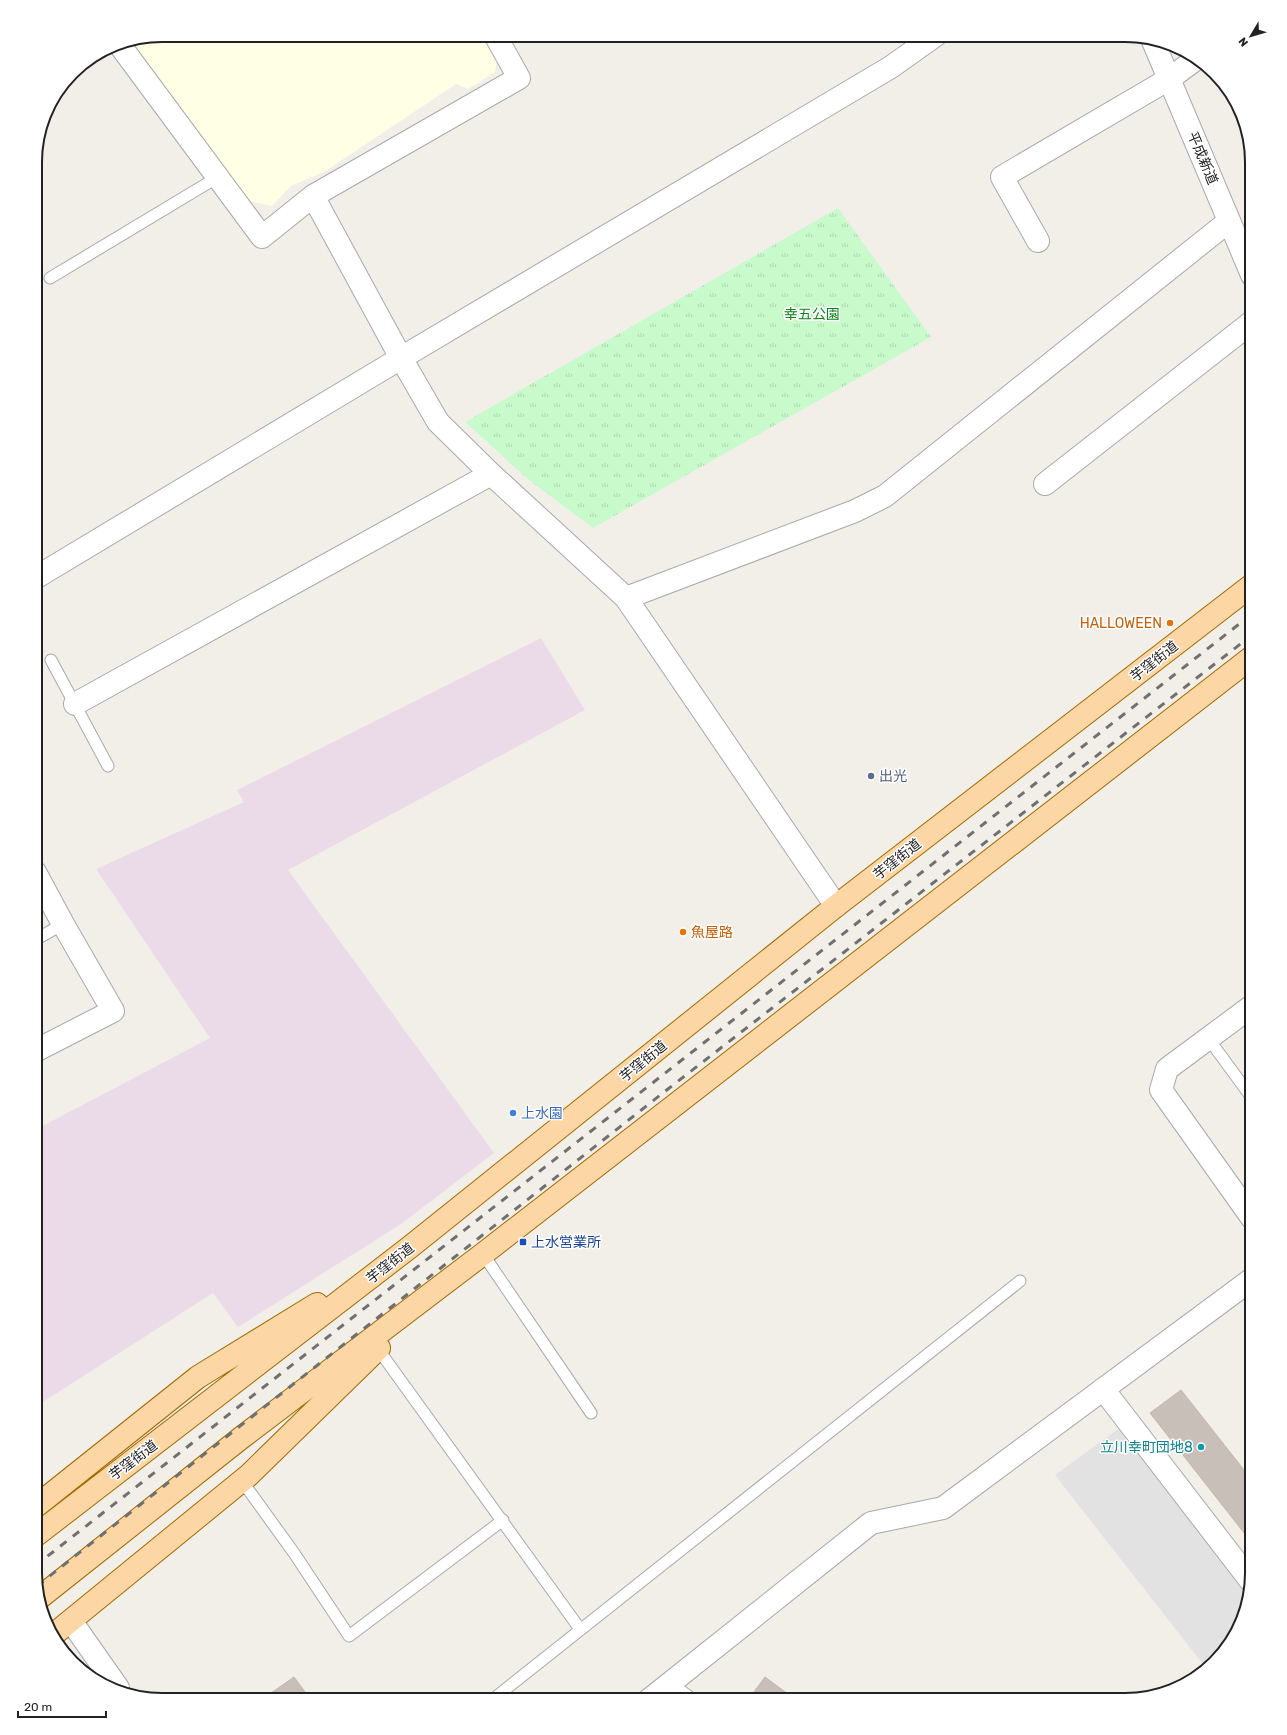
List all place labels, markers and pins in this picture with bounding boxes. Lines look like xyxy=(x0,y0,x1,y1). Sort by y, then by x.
place label: HALLOWEEN xyxy=(1080,615,1162,632)
marker: HALLOWEEN xyxy=(1165,618,1175,628)
place label: 出光 xyxy=(879,768,907,785)
marker: 出光 xyxy=(866,771,876,781)
place label: 魚屋路 xyxy=(691,924,733,941)
marker: 魚屋路 xyxy=(678,927,688,937)
place label: 上水園 xyxy=(521,1105,563,1122)
marker: 上水園 xyxy=(508,1108,518,1118)
place label: 上水営業所 xyxy=(531,1234,601,1251)
marker: 上水営業所 xyxy=(518,1237,528,1247)
place label: 立川幸町団地8 xyxy=(1100,1439,1193,1456)
marker: 立川幸町団地8 xyxy=(1196,1442,1206,1452)

